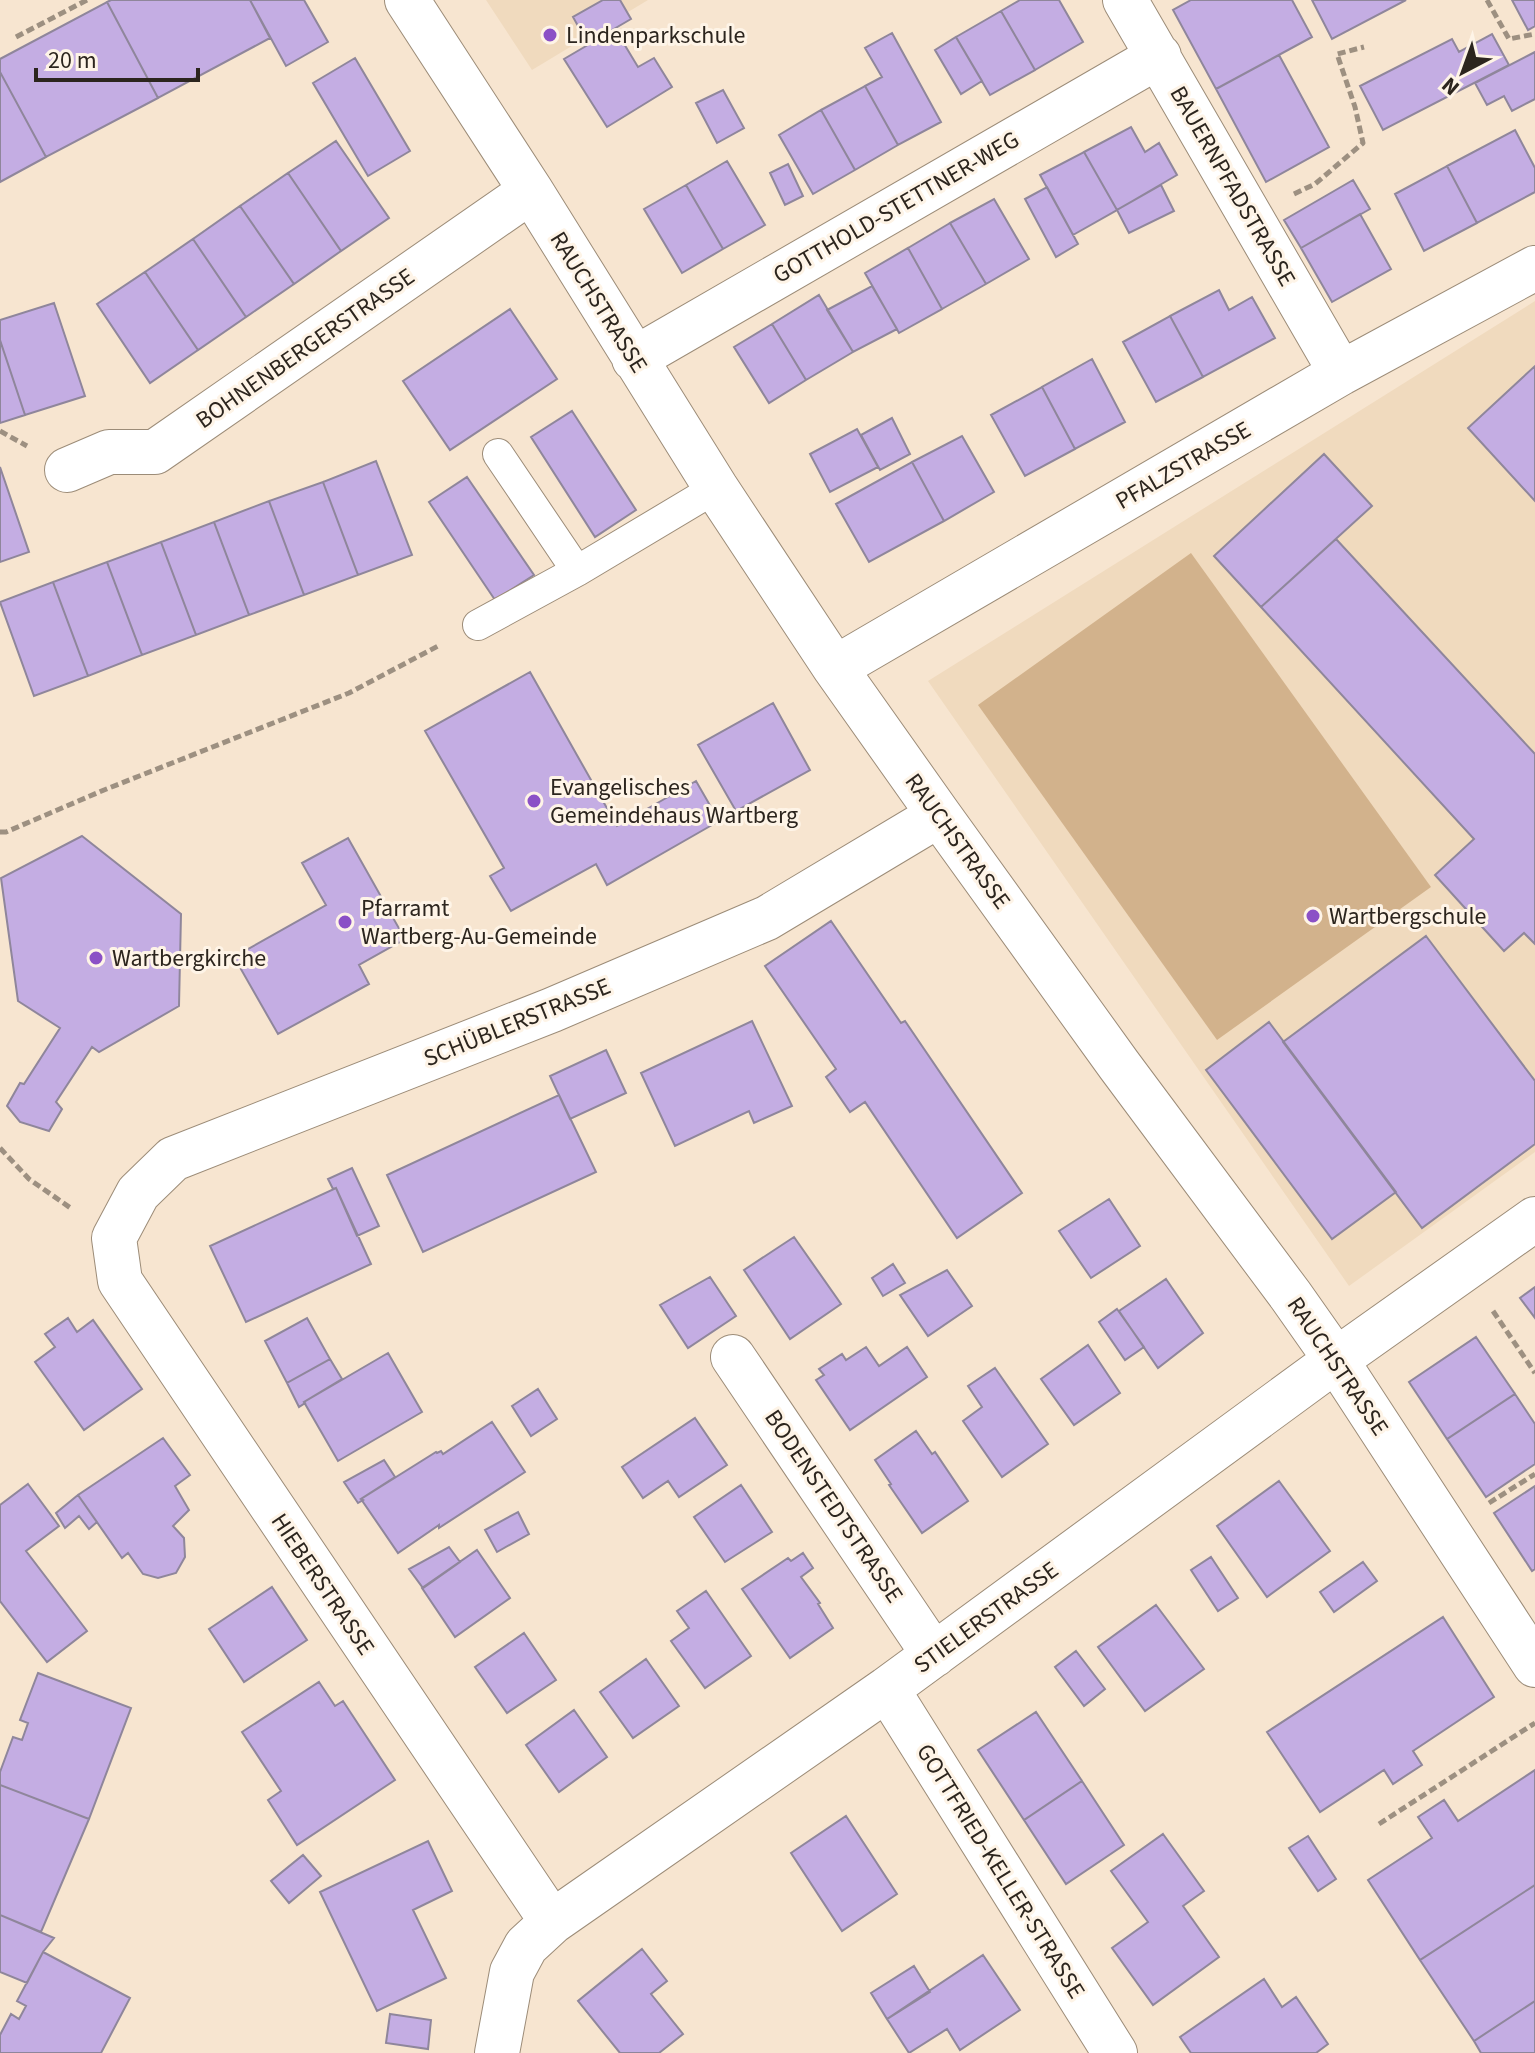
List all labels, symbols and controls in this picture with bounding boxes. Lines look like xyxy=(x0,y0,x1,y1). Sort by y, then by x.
place label: Lindenparkschule xyxy=(566,18,745,53)
marker: Lindenparkschule xyxy=(541,26,559,44)
scale bar xyxy=(36,32,198,82)
north arrow xyxy=(1423,32,1503,112)
text: 20 m xyxy=(48,43,97,78)
text: N xyxy=(1435,69,1467,103)
street label: BAUERNPFADSTRASSE xyxy=(1161,80,1304,293)
street label: GOTTHOLD-STETTNER-WEG xyxy=(767,122,1026,292)
street label: RAUCHSTRASSE xyxy=(541,225,656,380)
street label: BOHNENBERGERSTRASSE xyxy=(189,259,422,437)
street label: PFALZSTRASSE xyxy=(1109,412,1257,518)
street label: RAUCHSTRASSE xyxy=(896,766,1019,917)
place label: Evangelisches Gemeindehaus Wartberg xyxy=(550,770,798,833)
marker: Evangelisches Gemeindehaus Wartberg xyxy=(525,792,543,810)
place label: Pfarramt Wartberg-Au-Gemeinde xyxy=(361,891,597,954)
place label: Wartbergschule xyxy=(1329,899,1487,934)
marker: Wartbergschule xyxy=(1304,907,1322,925)
marker: Pfarramt Wartberg-Au-Gemeinde xyxy=(336,913,354,931)
place label: Wartbergkirche xyxy=(112,941,266,976)
marker: Wartbergkirche xyxy=(87,949,105,967)
street label: SCHÜBLERSTRASSE xyxy=(418,969,616,1076)
street label: RAUCHSTRASSE xyxy=(1278,1290,1397,1443)
street label: BODENSTEDTSTRASSE xyxy=(756,1403,911,1610)
street label: HIEBERSTRASSE xyxy=(262,1506,383,1662)
street label: STIELERSTRASSE xyxy=(907,1553,1066,1682)
street label: GOTTFRIED-KELLER-STRASSE xyxy=(908,1737,1094,2006)

